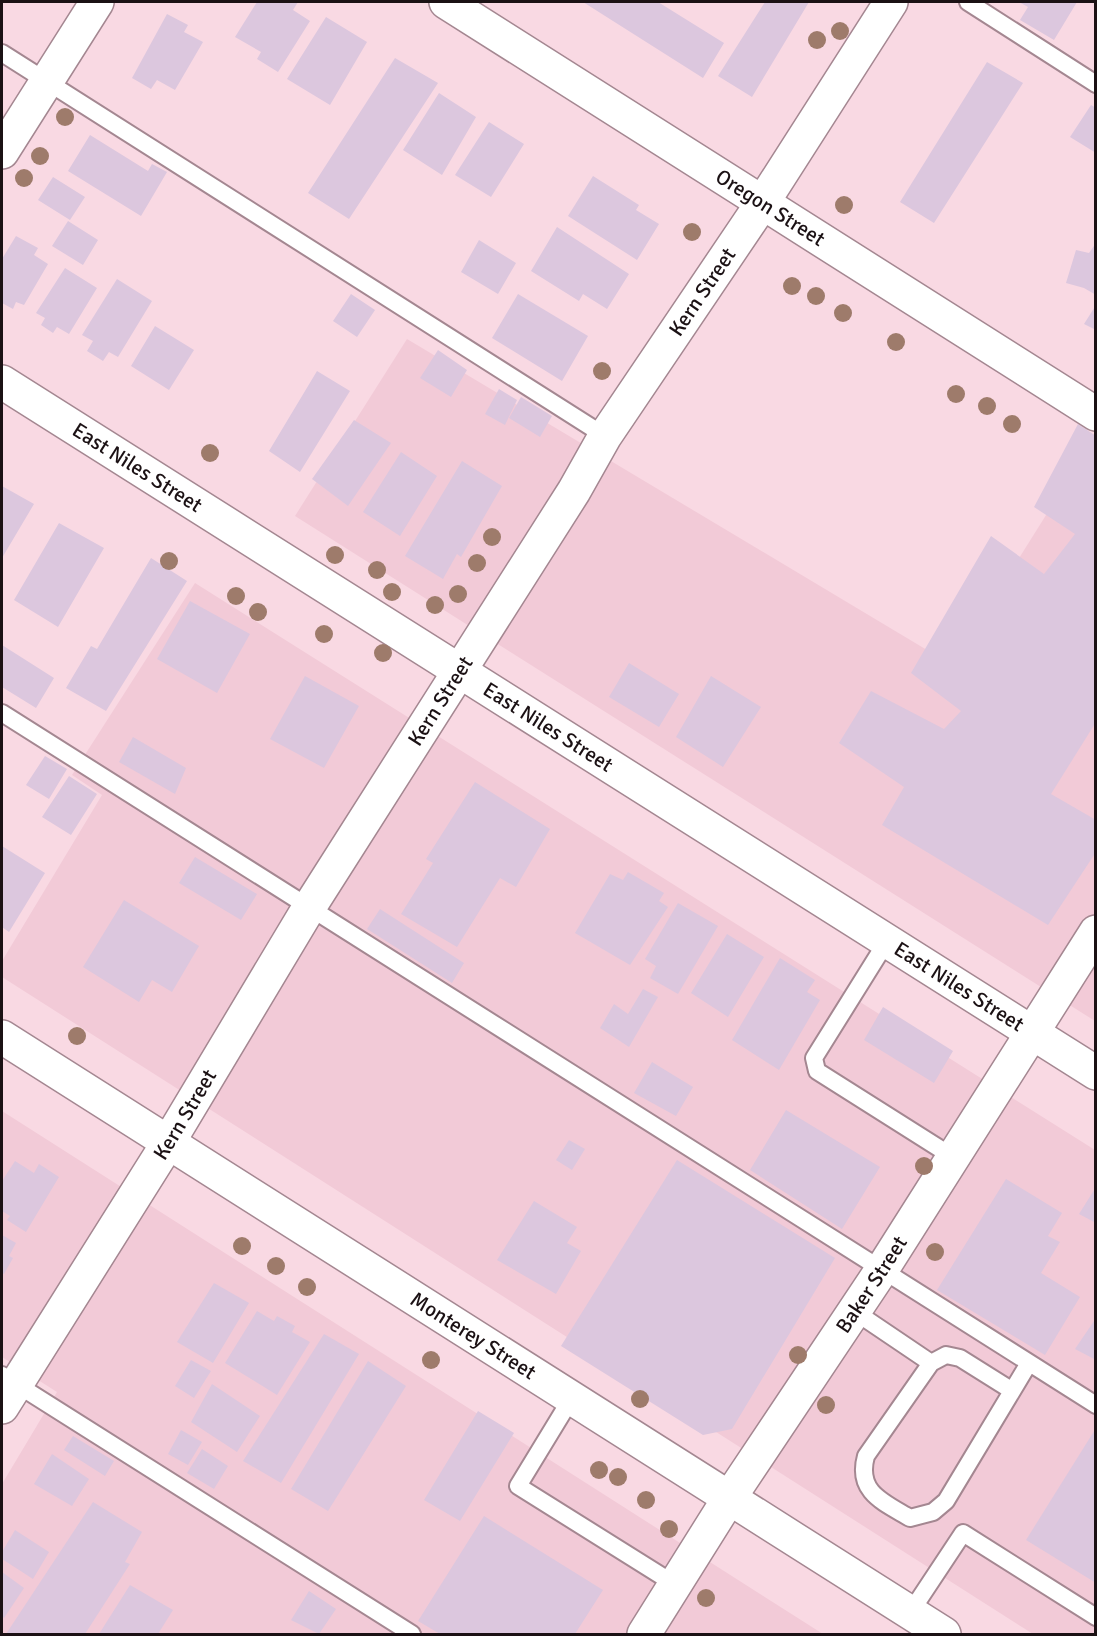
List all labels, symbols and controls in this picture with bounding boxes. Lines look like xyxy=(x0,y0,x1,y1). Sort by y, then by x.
street label: Oregon Street xyxy=(711,163,830,252)
street label: Kern Street xyxy=(663,243,741,341)
street label: East Niles Street xyxy=(68,417,207,518)
street label: Kern Street xyxy=(402,651,479,751)
street label: East Niles Street xyxy=(478,676,618,778)
street label: East Niles Street xyxy=(889,936,1029,1037)
street label: Kern Street xyxy=(148,1064,222,1165)
street label: Baker Street xyxy=(830,1231,913,1338)
street label: Monterey Street xyxy=(406,1286,541,1385)

